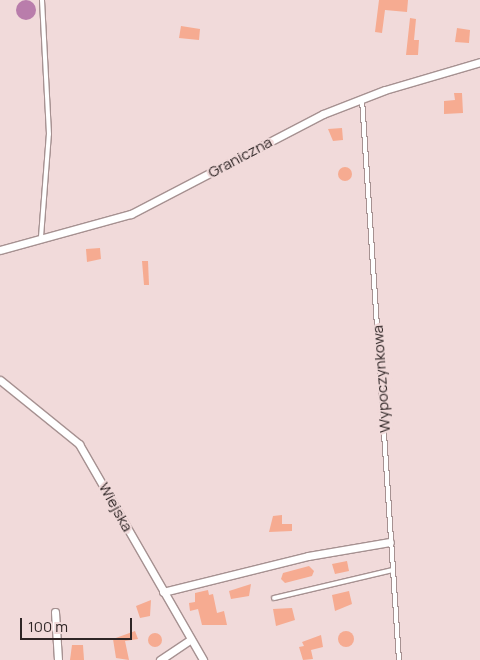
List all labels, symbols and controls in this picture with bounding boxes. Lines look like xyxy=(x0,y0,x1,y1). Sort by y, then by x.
street label: Graniczna xyxy=(205,133,275,181)
street label: Wypoczynkowa xyxy=(368,325,394,433)
street label: Wiejska xyxy=(95,479,137,535)
scale bar xyxy=(22,608,135,640)
text: 100 m xyxy=(28,616,68,637)

